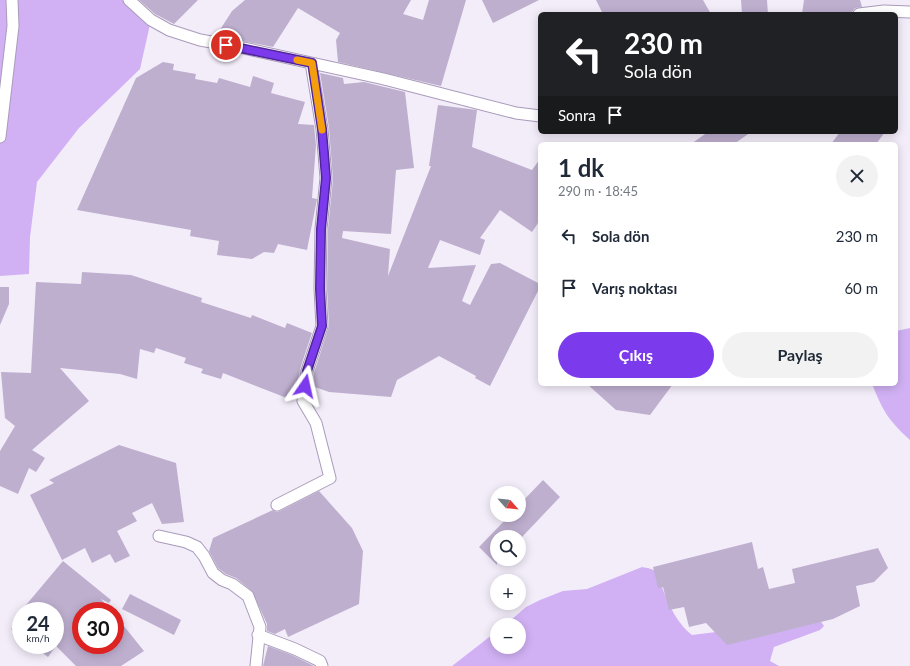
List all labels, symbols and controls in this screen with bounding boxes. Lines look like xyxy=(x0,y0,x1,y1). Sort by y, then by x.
text: 230 m xyxy=(624,26,703,60)
pin xyxy=(209,28,243,62)
icon: left xyxy=(558,28,610,80)
icon: arrive xyxy=(215,34,237,56)
text: Sola dön xyxy=(624,60,692,82)
icon: arrive xyxy=(604,104,626,126)
text: Sonra xyxy=(558,106,596,124)
text: 1 dk xyxy=(558,153,604,182)
button: close xyxy=(836,155,878,197)
text: 290 m · 18:45 xyxy=(558,183,638,199)
icon: left xyxy=(558,225,580,247)
text: Sola dön xyxy=(592,227,649,245)
text: 230 m xyxy=(836,227,878,245)
icon: arrive xyxy=(558,277,580,299)
text: Varış noktası xyxy=(592,279,677,297)
text: 60 m xyxy=(844,279,878,297)
button: Çıkış xyxy=(558,332,714,378)
button: Paylaş xyxy=(722,332,878,378)
position arrow xyxy=(284,365,326,407)
north arrow xyxy=(490,486,526,522)
map controls xyxy=(490,486,526,654)
button: search xyxy=(490,530,526,566)
button: + xyxy=(490,574,526,610)
speed limit sign: 30 xyxy=(72,602,124,654)
text: 24 xyxy=(26,611,50,635)
button: − xyxy=(490,618,526,654)
text: km/h xyxy=(26,632,50,644)

